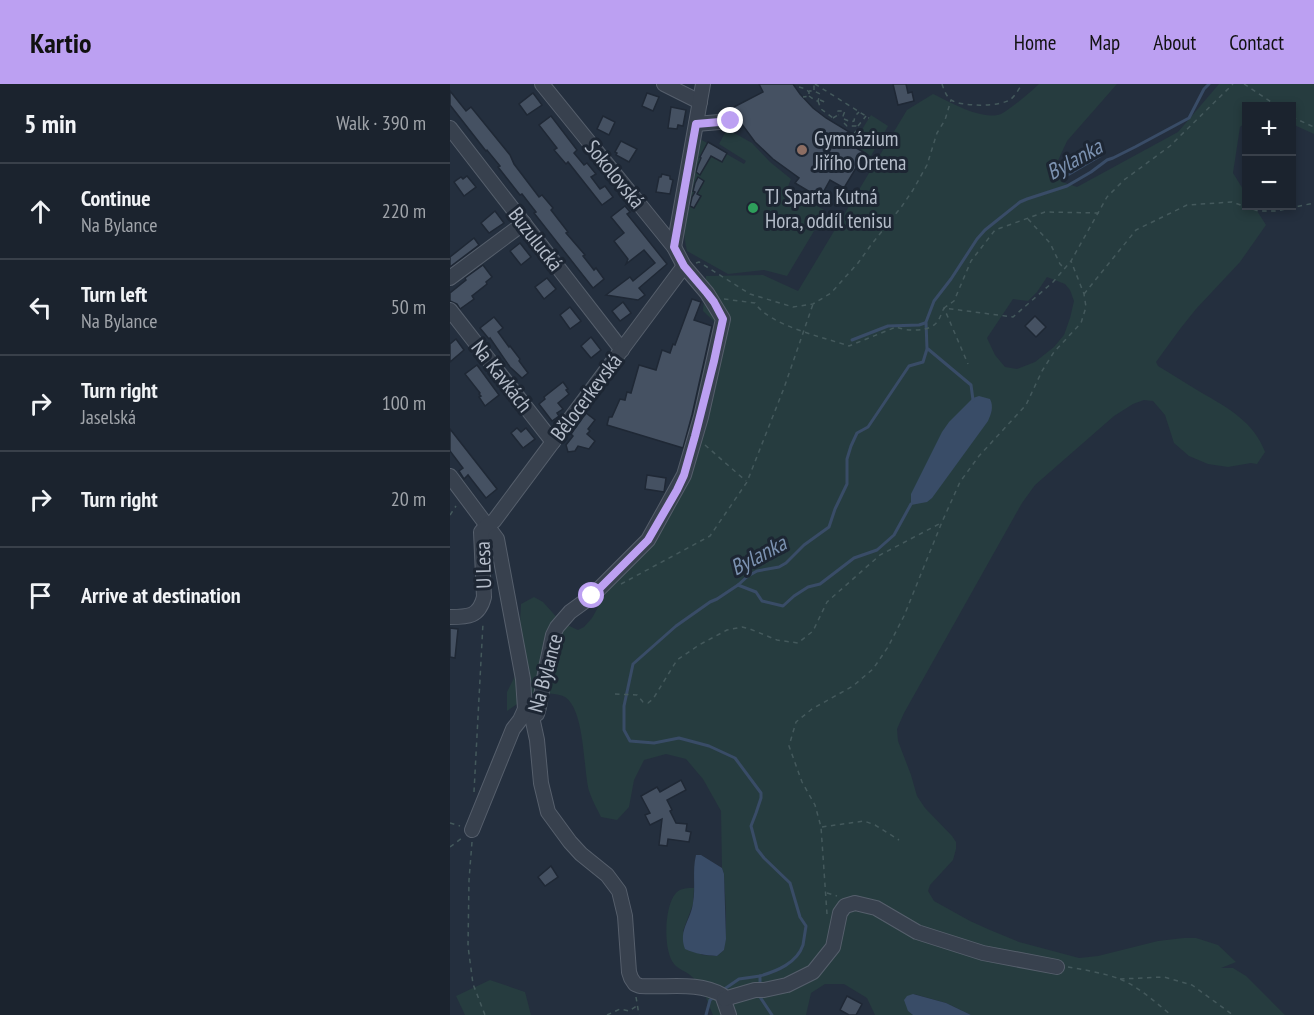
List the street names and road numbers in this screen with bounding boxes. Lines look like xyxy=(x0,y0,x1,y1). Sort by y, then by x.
street label: Sokolovská xyxy=(579,134,651,214)
street label: Buzulucká xyxy=(503,202,569,276)
street label: Na Kavkách xyxy=(466,335,538,417)
street label: Bělocerkevská xyxy=(544,348,628,446)
street label: U Lesa xyxy=(469,541,497,589)
street label: Na Bylance xyxy=(522,631,568,715)

